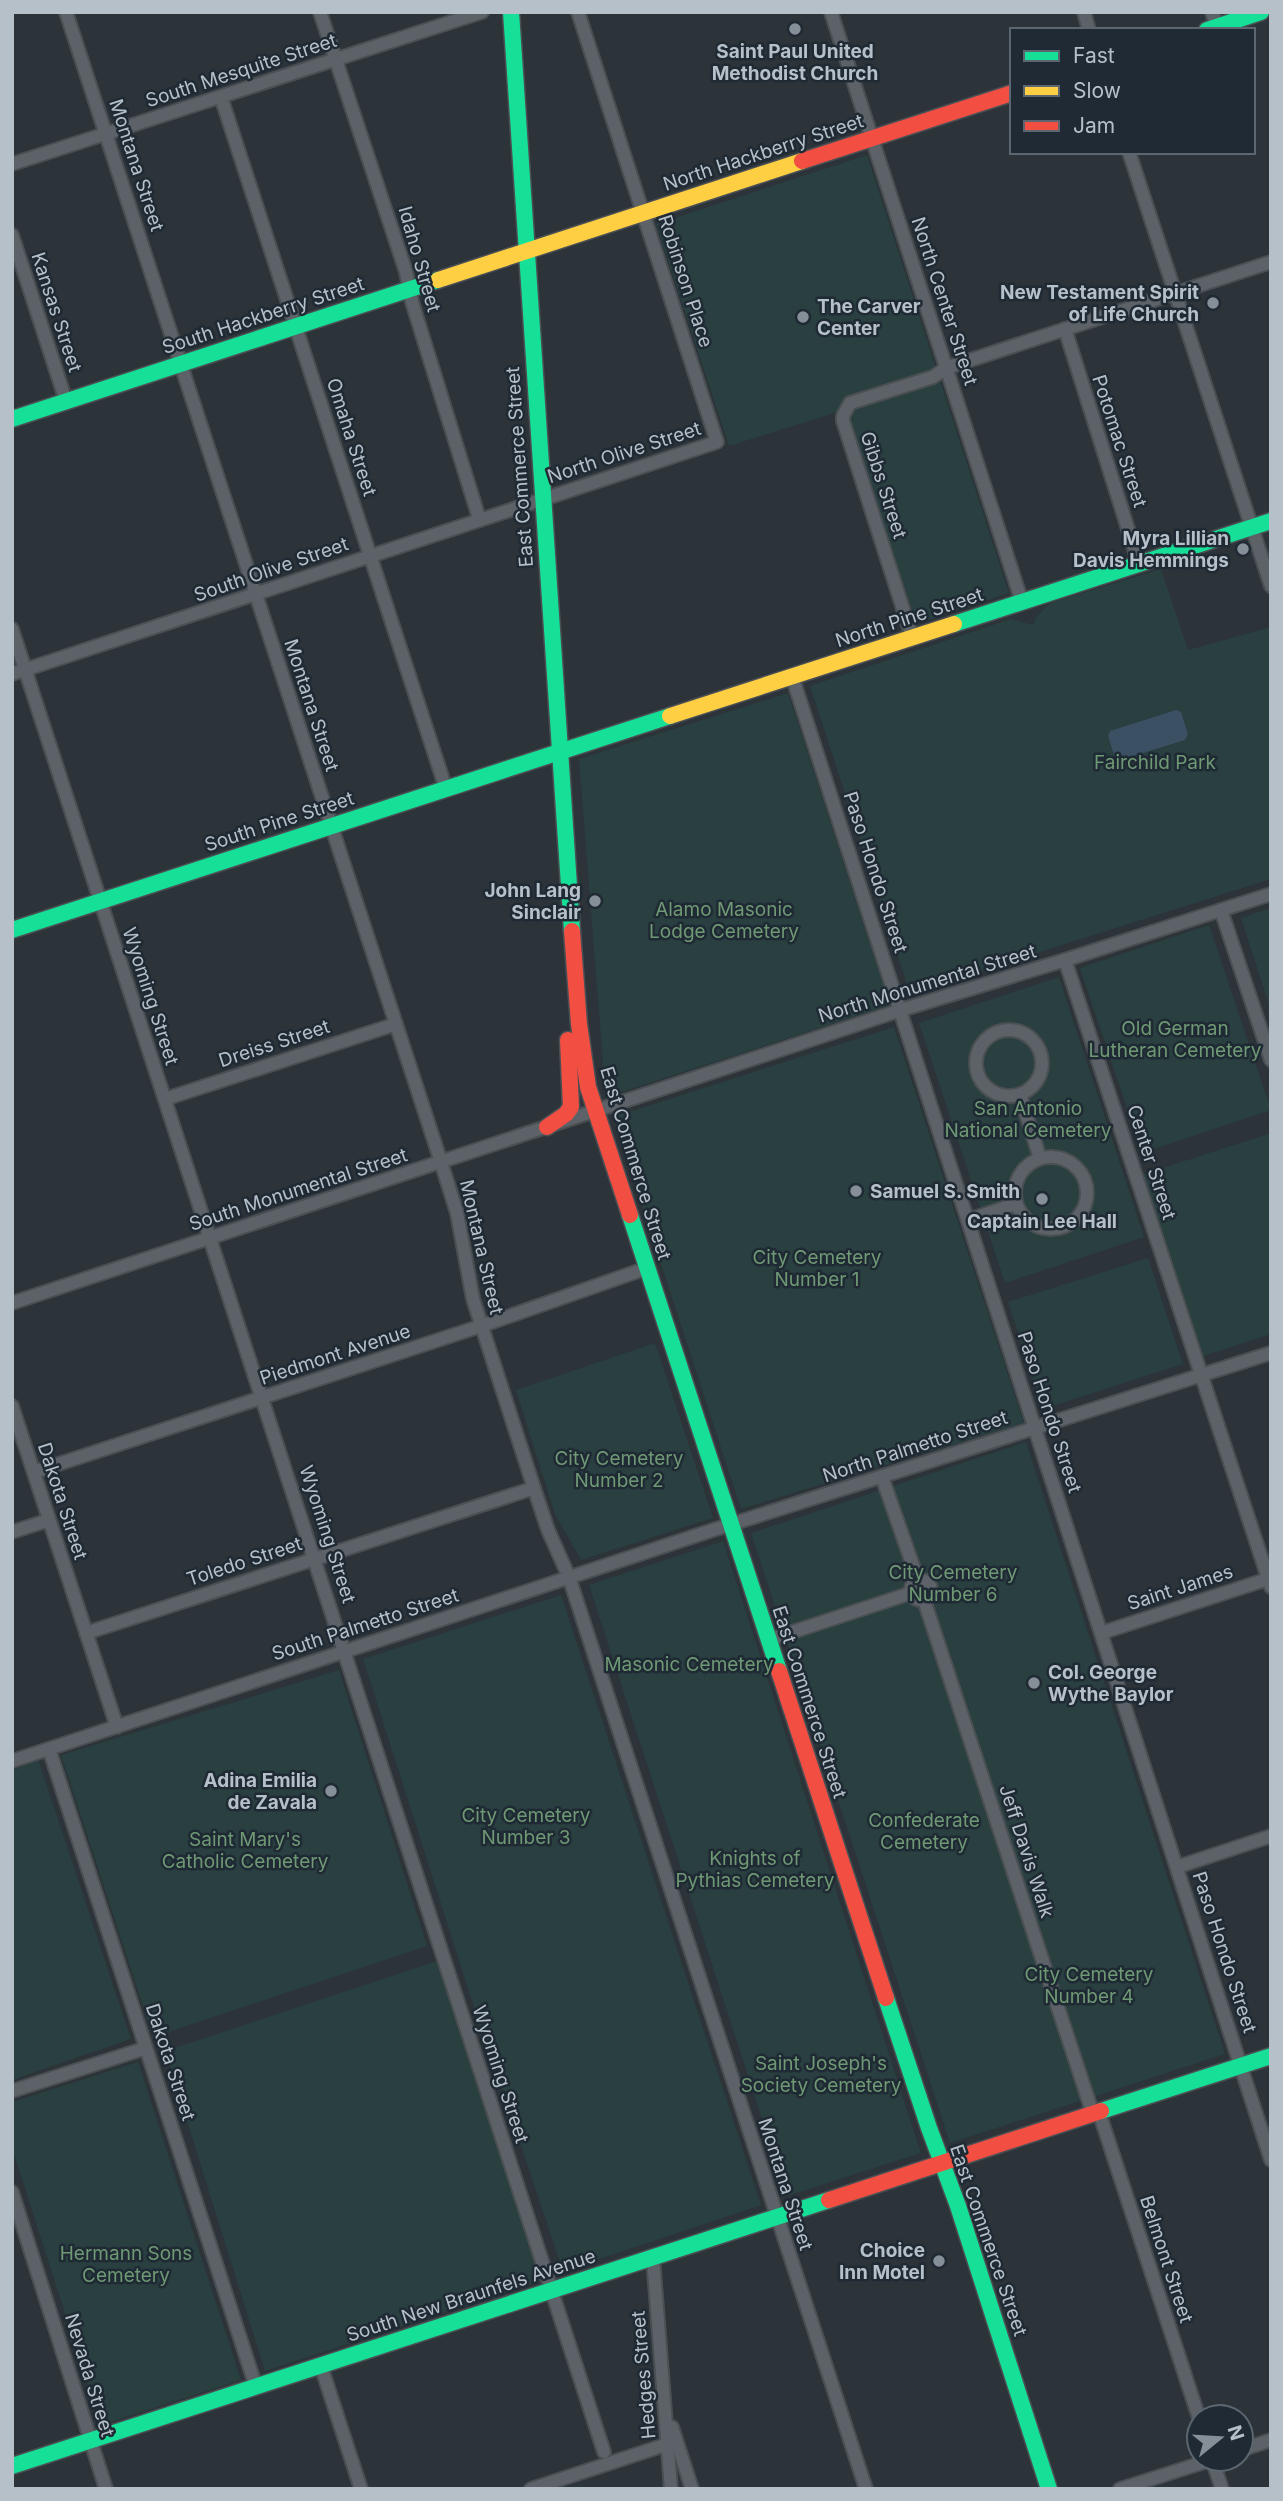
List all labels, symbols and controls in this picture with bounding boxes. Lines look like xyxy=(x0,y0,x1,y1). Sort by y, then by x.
marker: Saint Paul United Methodist Church xyxy=(787,21,803,37)
legend xyxy=(1010,28,1255,154)
street label: South Mesquite Street xyxy=(143,29,340,112)
place label: Saint Paul United Methodist Church xyxy=(712,40,878,85)
text: Fast xyxy=(1073,43,1115,68)
text: Slow xyxy=(1073,78,1121,103)
street label: Montana Street xyxy=(104,96,169,234)
street label: North Hackberry Street xyxy=(660,109,866,196)
text: Jam xyxy=(1073,113,1115,138)
street label: Idaho Street xyxy=(393,204,446,315)
street label: Robinson Place xyxy=(653,212,718,350)
street label: North Center Street xyxy=(906,214,983,388)
street label: Kansas Street xyxy=(26,249,87,375)
street label: South Hackberry Street xyxy=(159,272,367,359)
place label: New Testament Spirit of Life Church xyxy=(1000,281,1199,326)
place label: The Carver Center xyxy=(817,295,921,340)
marker: New Testament Spirit of Life Church xyxy=(1205,295,1221,311)
marker: The Carver Center xyxy=(795,309,811,325)
street label: East Commerce Street xyxy=(501,366,538,568)
street label: Potomac Street xyxy=(1087,372,1152,510)
street label: Omaha Street xyxy=(322,375,381,499)
street label: North Olive Street xyxy=(545,417,704,488)
street label: Gibbs Street xyxy=(855,429,912,542)
place label: Myra Lillian Davis Hemmings xyxy=(1073,527,1229,572)
street label: South Olive Street xyxy=(191,532,351,607)
marker: Myra Lillian Davis Hemmings xyxy=(1235,541,1251,557)
street label: North Pine Street xyxy=(832,583,986,652)
street label: Montana Street xyxy=(279,636,344,774)
park label: Fairchild Park xyxy=(1094,751,1216,774)
street label: South Pine Street xyxy=(202,786,357,856)
street label: Paso Hondo Street xyxy=(839,789,912,956)
place label: John Lang Sinclair xyxy=(484,879,581,924)
marker: John Lang Sinclair xyxy=(587,893,603,909)
park label: Alamo Masonic Lodge Cemetery xyxy=(649,898,799,943)
street label: Wyoming Street xyxy=(117,924,184,1068)
street label: North Monumental Street xyxy=(816,939,1039,1028)
street label: Dreiss Street xyxy=(216,1015,333,1072)
park label: Old German Lutheran Cemetery xyxy=(1089,1017,1262,1062)
street label: East Commerce Street xyxy=(595,1064,676,1263)
park label: San Antonio National Cemetery xyxy=(945,1097,1112,1142)
street label: Center Street xyxy=(1122,1102,1181,1222)
street label: South Monumental Street xyxy=(186,1143,410,1236)
street label: Montana Street xyxy=(455,1177,508,1317)
place label: Samuel S. Smith xyxy=(870,1180,1020,1203)
marker: Samuel S. Smith xyxy=(848,1183,864,1199)
marker: Captain Lee Hall xyxy=(1034,1191,1050,1207)
place label: Captain Lee Hall xyxy=(967,1210,1117,1233)
park label: City Cemetery Number 1 xyxy=(752,1246,882,1291)
street label: Piedmont Avenue xyxy=(257,1319,413,1390)
street label: Paso Hondo Street xyxy=(1013,1329,1086,1496)
street label: North Palmetto Street xyxy=(820,1406,1011,1487)
street label: Dakota Street xyxy=(33,1440,92,1563)
park label: City Cemetery Number 2 xyxy=(554,1447,684,1492)
street label: Wyoming Street xyxy=(294,1462,361,1606)
street label: Toledo Street xyxy=(184,1532,305,1591)
street label: Saint James xyxy=(1125,1560,1236,1615)
park label: City Cemetery Number 6 xyxy=(888,1561,1018,1606)
street label: South Palmetto Street xyxy=(269,1583,461,1666)
street label: East Commerce Street xyxy=(768,1603,852,1801)
park label: Masonic Cemetery xyxy=(604,1653,774,1676)
place label: Col. George Wythe Baylor xyxy=(1048,1661,1174,1706)
marker: Col. George Wythe Baylor xyxy=(1026,1675,1042,1691)
place label: Adina Emilia de Zavala xyxy=(203,1769,317,1814)
street label: Jeff Davis Walk xyxy=(994,1782,1059,1921)
marker: Adina Emilia de Zavala xyxy=(323,1783,339,1799)
park label: City Cemetery Number 3 xyxy=(461,1804,591,1849)
park label: Confederate Cemetery xyxy=(868,1809,980,1854)
park label: Saint Mary's Catholic Cemetery xyxy=(162,1828,329,1873)
park label: Knights of Pythias Cemetery xyxy=(675,1847,835,1892)
street label: Paso Hondo Street xyxy=(1188,1869,1261,2036)
park label: City Cemetery Number 4 xyxy=(1024,1963,1154,2008)
street label: Dakota Street xyxy=(141,2001,200,2124)
street label: Wyoming Street xyxy=(467,2002,534,2146)
park label: Saint Joseph's Society Cemetery xyxy=(741,2052,902,2097)
street label: Montana Street xyxy=(753,2115,818,2253)
street label: East Commerce Street xyxy=(945,2141,1032,2339)
street label: Belmont Street xyxy=(1135,2193,1198,2326)
place label: Choice Inn Motel xyxy=(839,2239,925,2284)
park label: Hermann Sons Cemetery xyxy=(60,2242,192,2287)
street label: South New Braunfels Avenue xyxy=(344,2244,599,2347)
marker: Choice Inn Motel xyxy=(931,2253,947,2269)
street label: Hedges Street xyxy=(626,2310,661,2440)
street label: Nevada Street xyxy=(60,2311,119,2439)
north arrow xyxy=(1185,2403,1255,2473)
text: N xyxy=(1223,2422,1249,2443)

